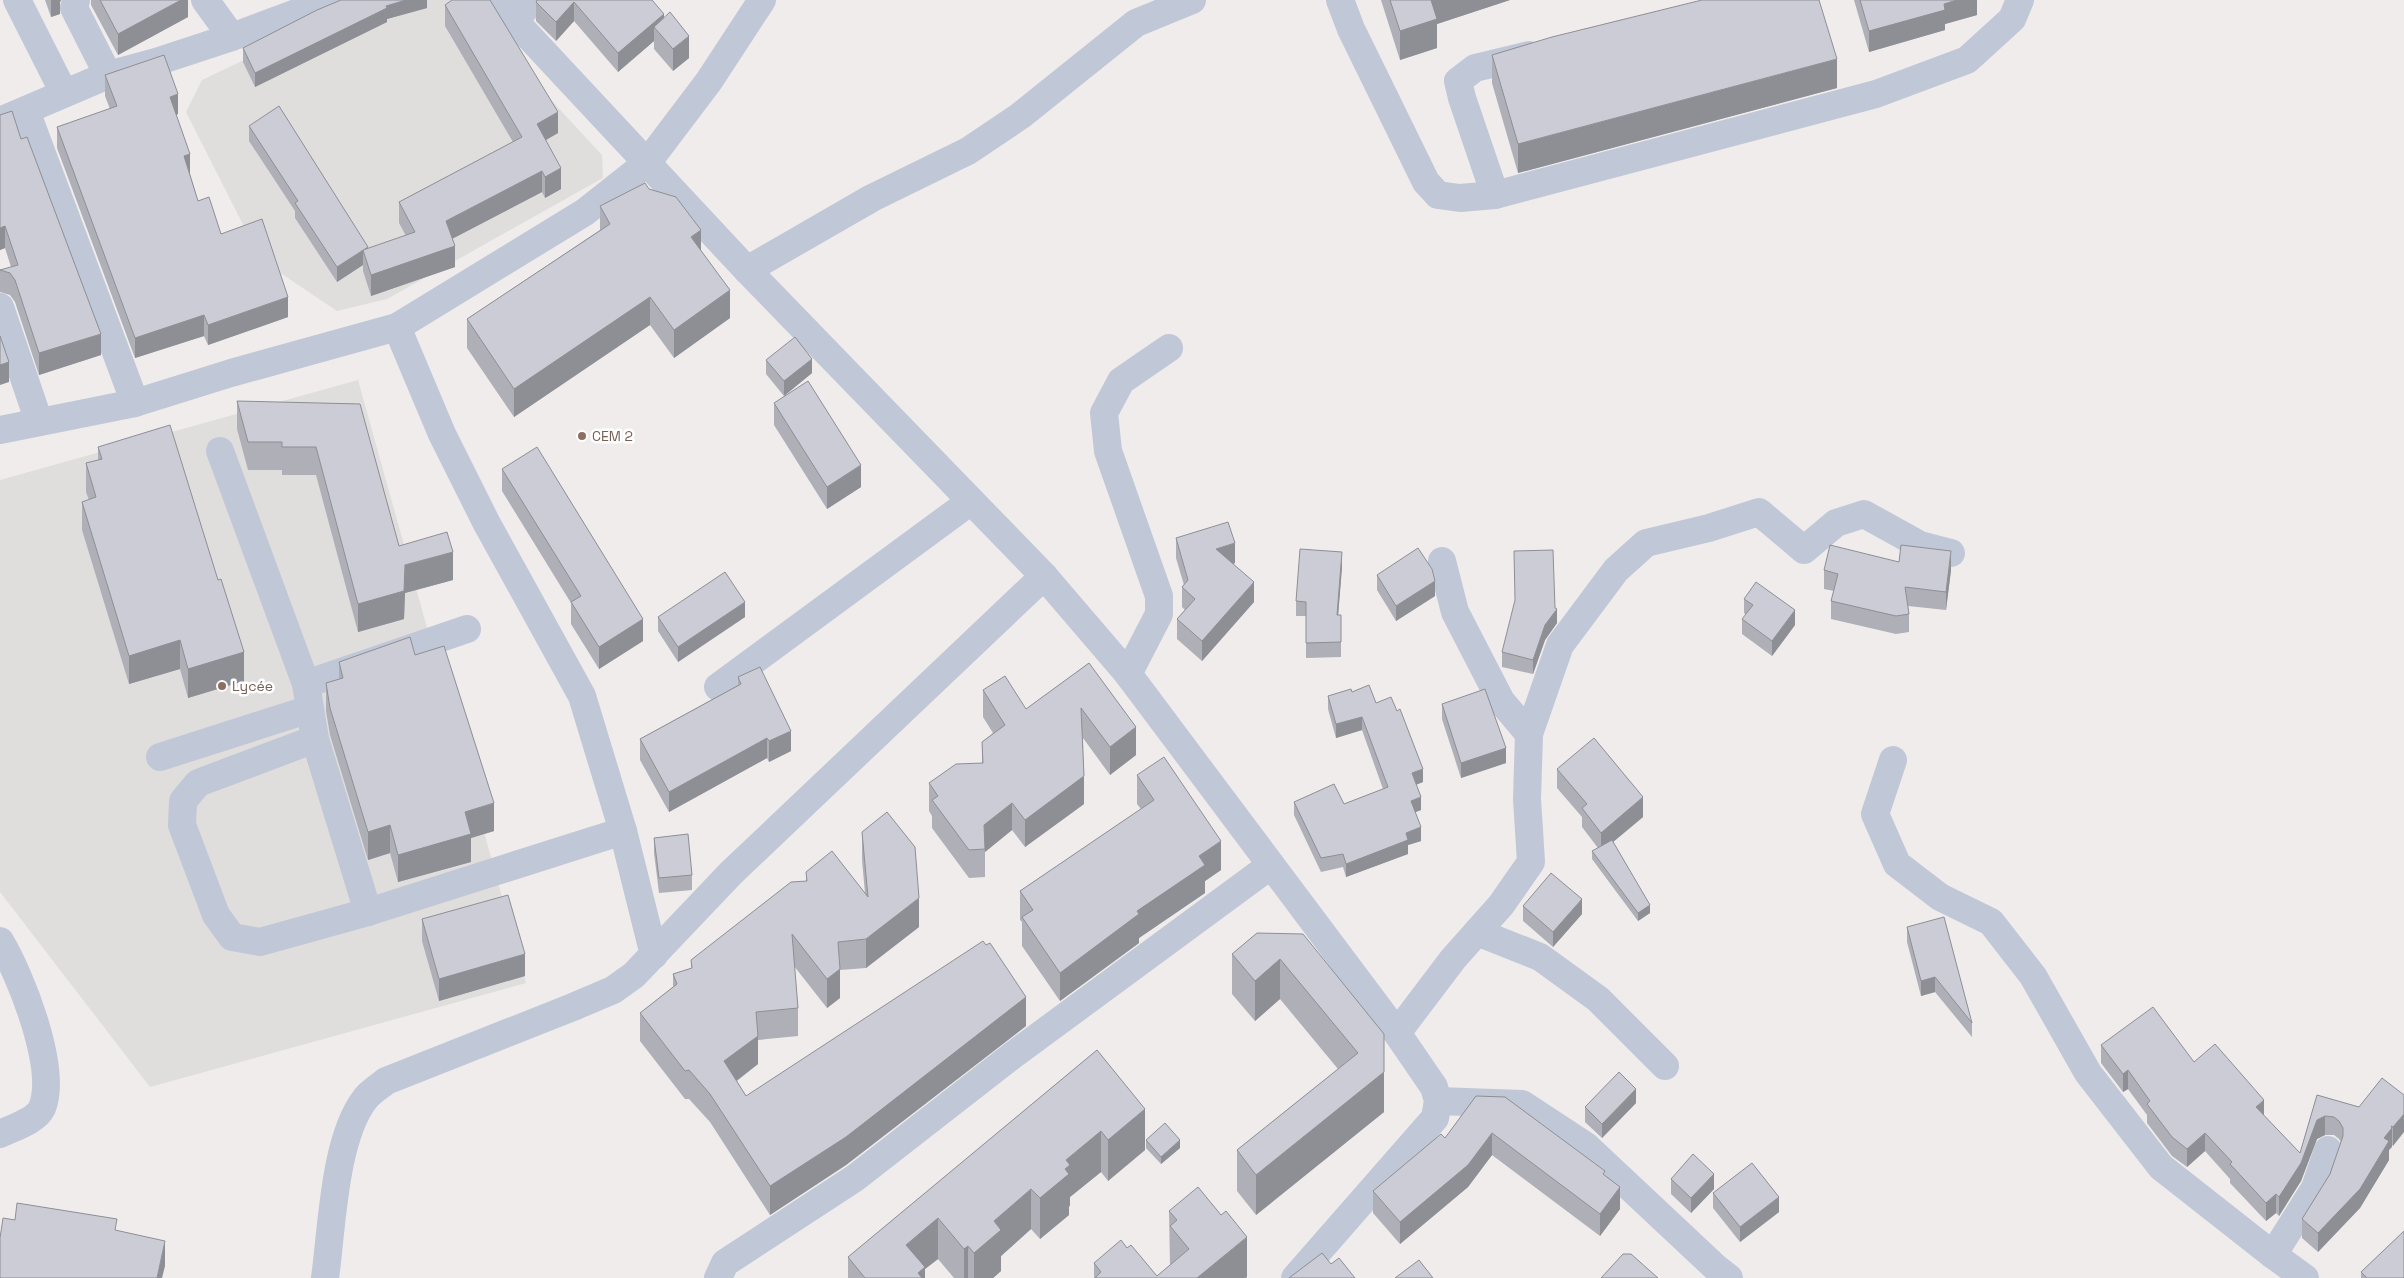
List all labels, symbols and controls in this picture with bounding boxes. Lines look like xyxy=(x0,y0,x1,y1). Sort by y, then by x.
place label: CEM 2 xyxy=(592,427,633,445)
marker: CEM 2 xyxy=(576,430,588,442)
place label: Lycée xyxy=(232,677,273,695)
marker: Lycée xyxy=(216,680,228,692)

